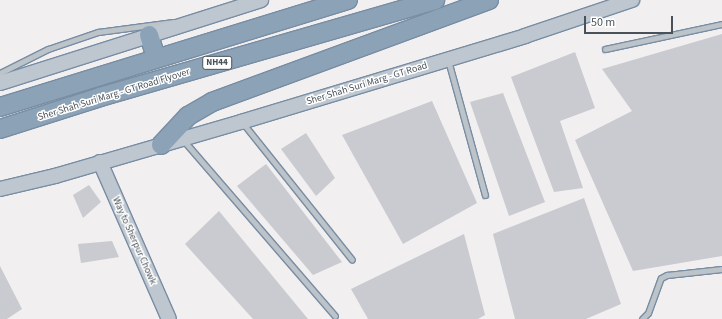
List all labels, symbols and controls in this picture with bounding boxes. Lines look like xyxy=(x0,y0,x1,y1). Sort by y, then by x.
scale bar xyxy=(586,8,675,34)
text: 50 m xyxy=(591,14,615,31)
road number: NH44 xyxy=(202,56,232,70)
street label: Sher Shah Suri Marg - GT Road xyxy=(305,60,429,108)
street label: Sher Shah Suri Marg - GT Road Flyover xyxy=(37,66,191,124)
street label: Way to Sherpur Chowk xyxy=(109,195,159,287)

